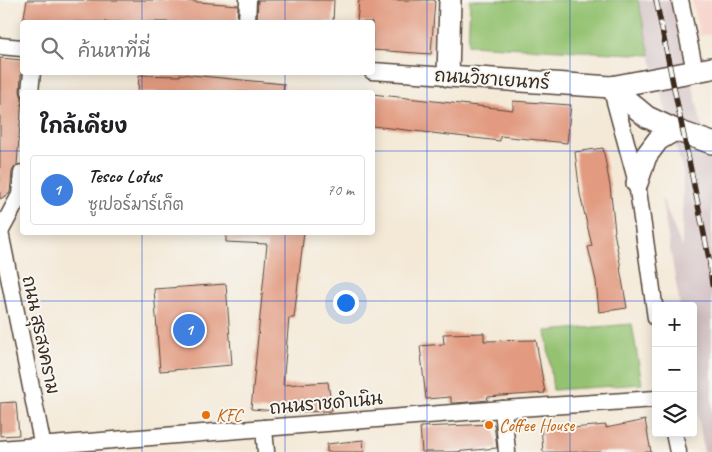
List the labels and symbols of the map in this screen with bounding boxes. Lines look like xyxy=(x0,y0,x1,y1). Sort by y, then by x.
street label: ถนนวิชาเยนทร์ xyxy=(434,62,551,94)
street label: ถนน สุรสงคราม xyxy=(15,274,64,397)
your location xyxy=(333,290,359,316)
pin: 1 xyxy=(173,311,205,349)
street label: ถนนราชดำเนิน xyxy=(268,386,383,419)
place label: KFC xyxy=(216,404,245,426)
marker: KFC xyxy=(200,409,212,421)
place label: Coffee House xyxy=(499,414,575,436)
marker: Coffee House xyxy=(483,419,495,431)

